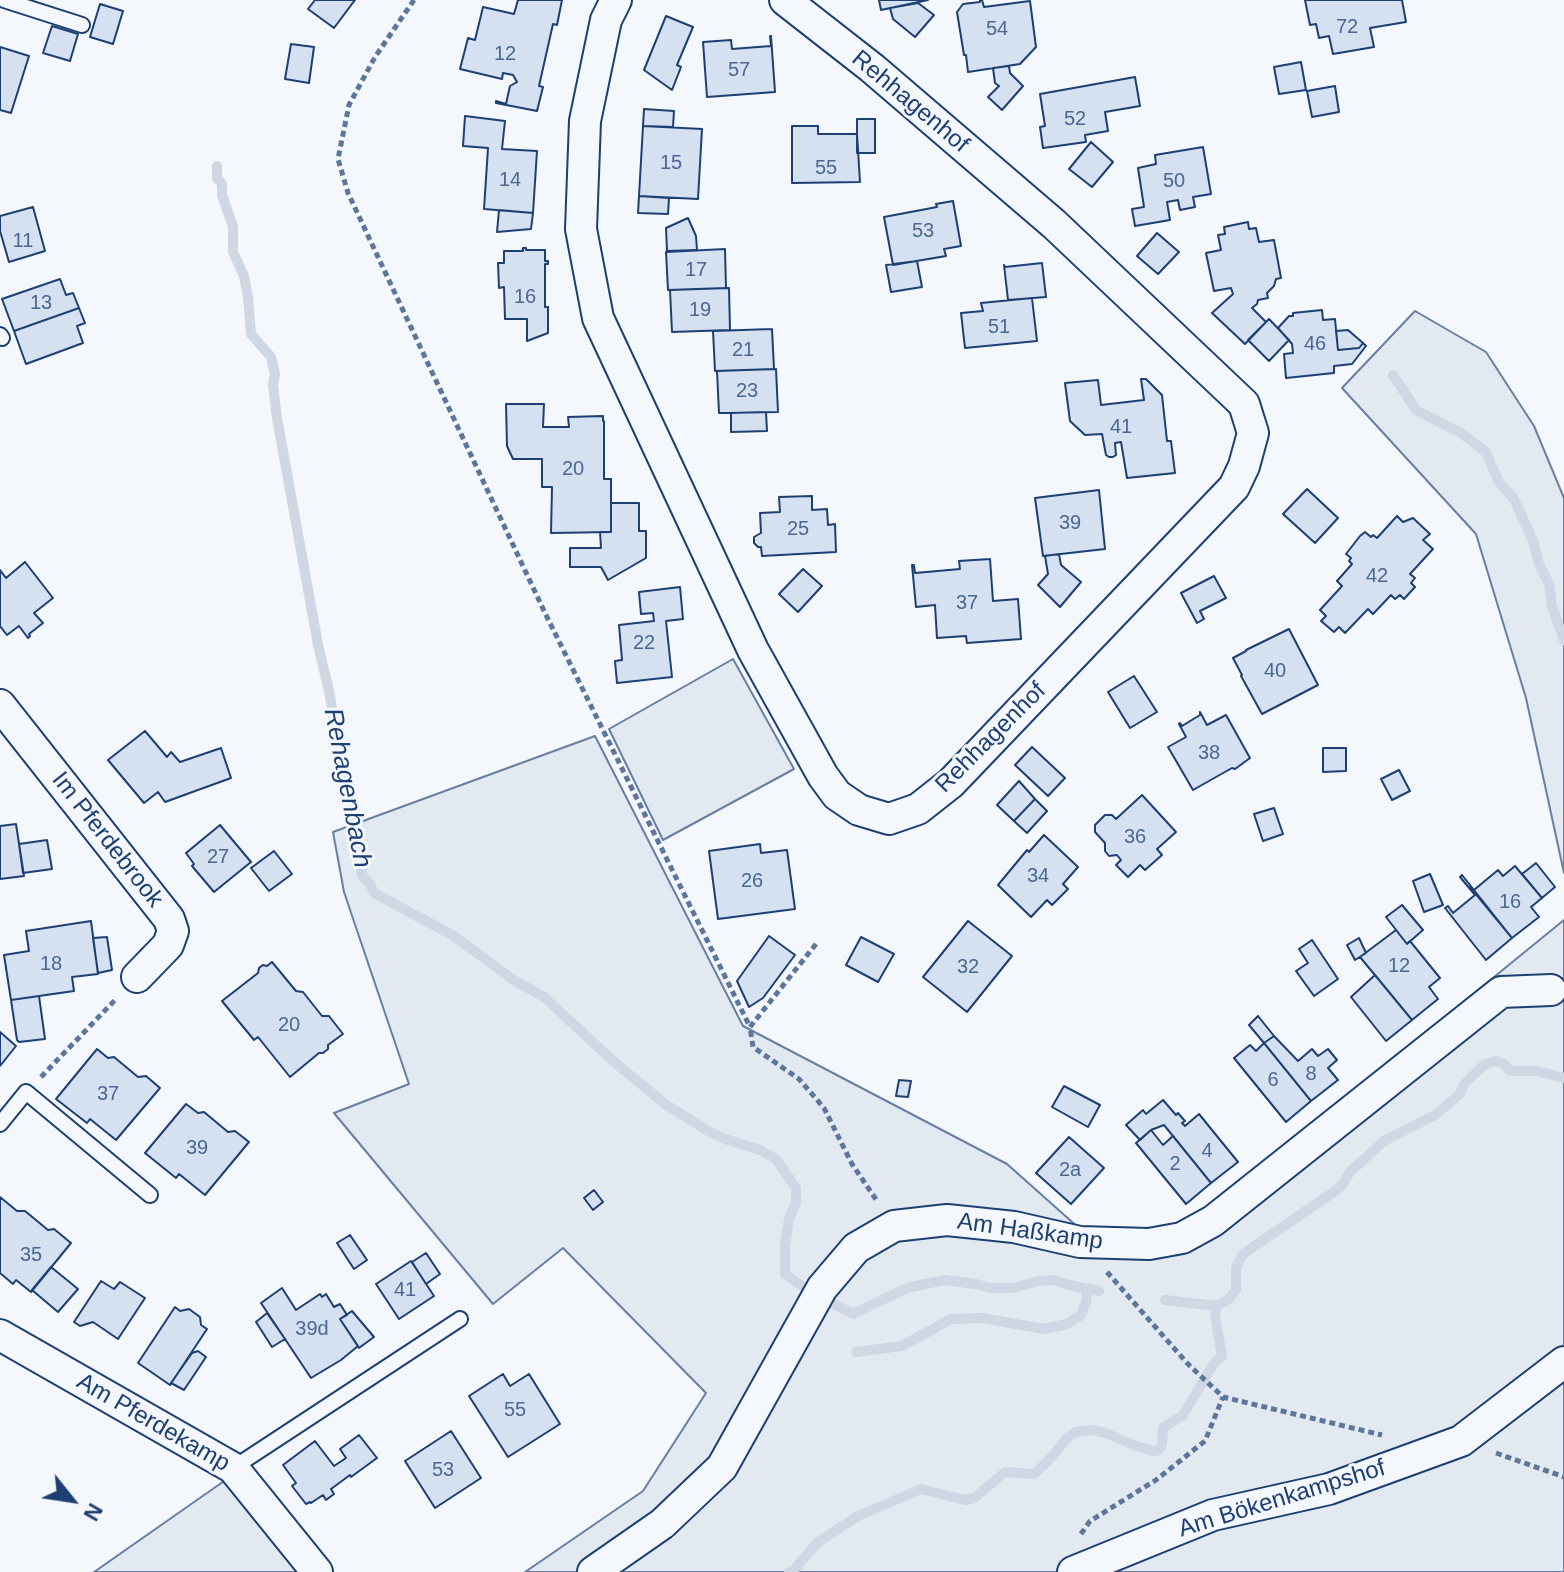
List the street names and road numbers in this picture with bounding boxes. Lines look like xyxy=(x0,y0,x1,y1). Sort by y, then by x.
street label: Rehhagenhof xyxy=(846,45,974,159)
street label: Rehhagenhof xyxy=(930,677,1052,799)
street label: Im Pferdebrook xyxy=(45,766,169,914)
street label: Am Haßkamp xyxy=(955,1208,1105,1256)
street label: Am Pferdekamp xyxy=(71,1368,235,1478)
street label: Am Bökenkampshof xyxy=(1175,1454,1389,1544)

